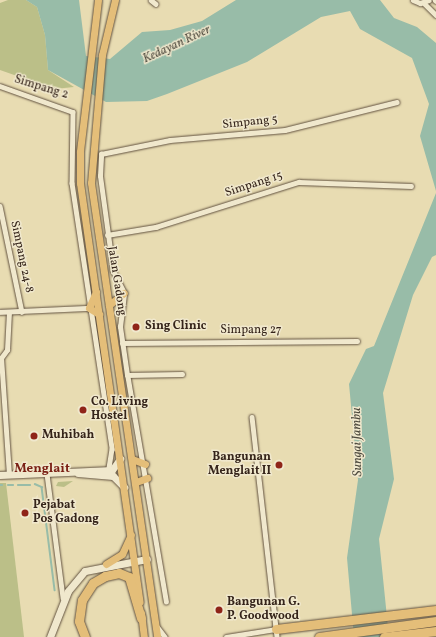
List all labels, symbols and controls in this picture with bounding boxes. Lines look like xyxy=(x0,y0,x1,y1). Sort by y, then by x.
water label: Kedayan River xyxy=(141,22,213,68)
street label: Simpang 2 xyxy=(12,73,70,103)
street label: Simpang 5 xyxy=(222,113,278,133)
street label: Simpang 15 xyxy=(223,169,285,201)
street label: Simpang 24-8 xyxy=(6,220,36,294)
street label: Jalan Gadong xyxy=(103,245,129,317)
place label: Sing Clinic xyxy=(145,320,206,334)
marker: Sing Clinic xyxy=(130,321,142,333)
street label: Simpang 27 xyxy=(220,324,282,338)
place label: Co. Living Hostel xyxy=(91,396,148,424)
marker: Co. Living Hostel xyxy=(78,405,88,415)
water label: Sungai Jambu xyxy=(350,407,366,477)
place label: Muhibah xyxy=(42,429,94,443)
marker: Muhibah xyxy=(29,431,39,441)
place label: Bangunan Menglait II xyxy=(208,451,271,479)
marker: Bangunan Menglait II xyxy=(274,460,284,470)
district label: Menglait xyxy=(14,461,70,477)
place label: Pejabat Pos Gadong xyxy=(33,499,99,527)
marker: Pejabat Pos Gadong xyxy=(20,508,30,518)
place label: Bangunan G. P. Goodwood xyxy=(227,596,300,624)
marker: Bangunan G. P. Goodwood xyxy=(214,605,224,615)

